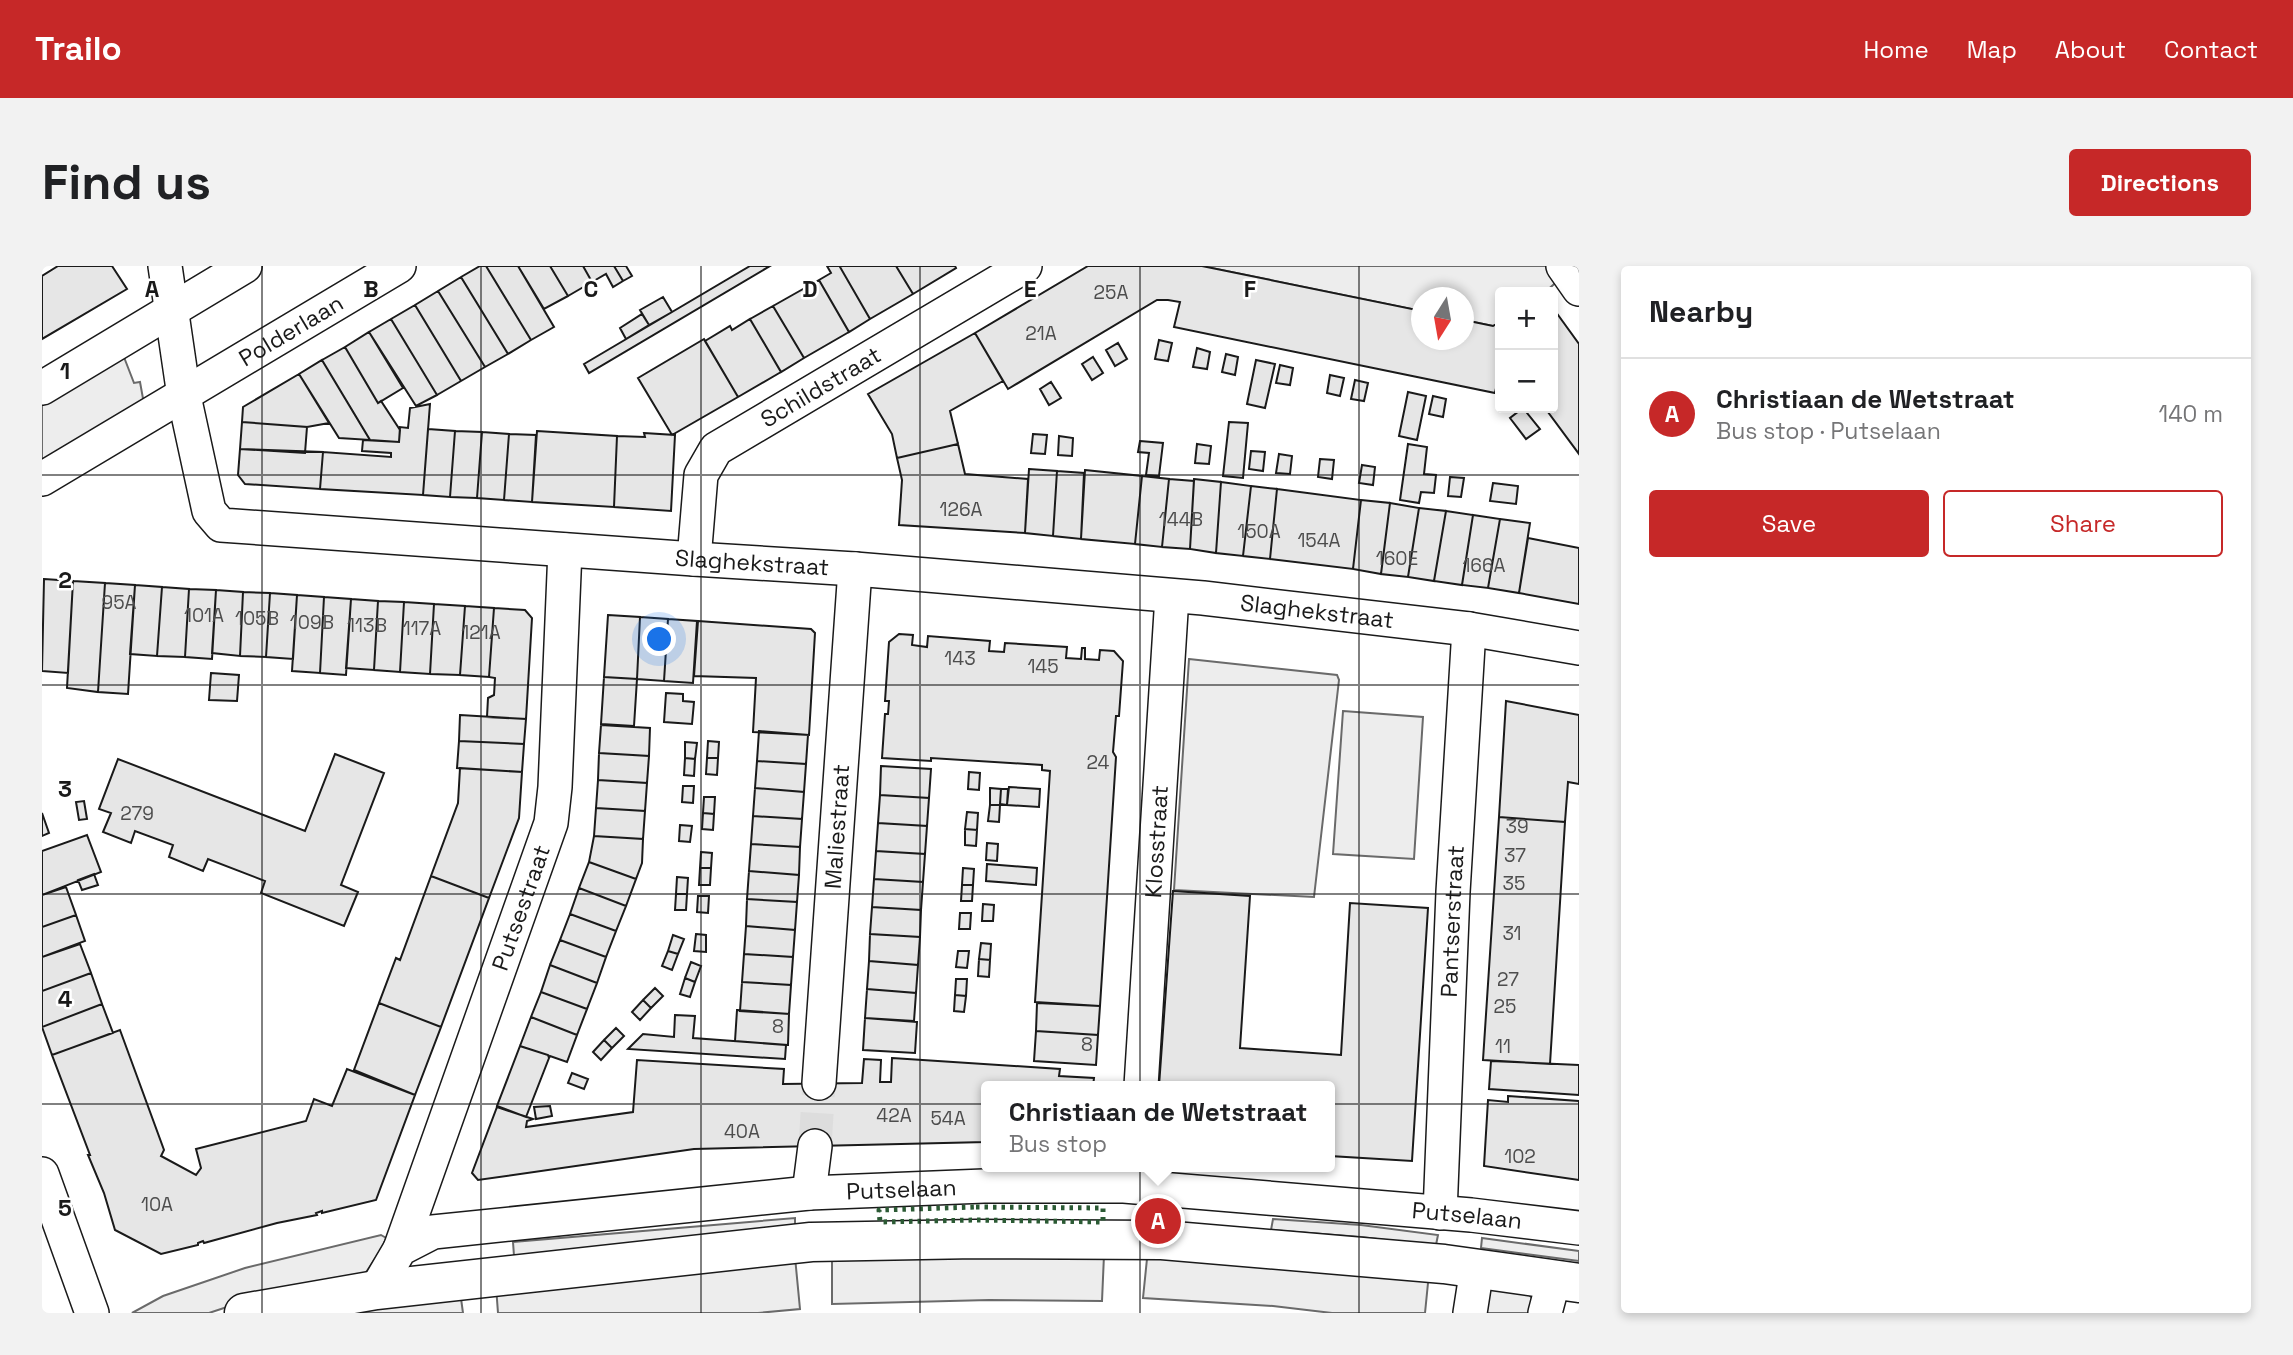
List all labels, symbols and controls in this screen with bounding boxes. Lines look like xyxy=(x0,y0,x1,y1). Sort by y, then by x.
text: Trailo xyxy=(35,28,122,70)
text: Home xyxy=(1863,34,1929,65)
text: Map xyxy=(1967,34,2017,65)
text: About xyxy=(2055,34,2126,65)
text: Contact xyxy=(2164,34,2258,65)
button: Directions xyxy=(2069,149,2251,216)
text: Find us xyxy=(42,151,211,213)
text: A xyxy=(145,274,160,304)
text: B xyxy=(363,274,379,304)
text: C xyxy=(584,274,598,304)
text: D xyxy=(802,274,818,304)
text: E xyxy=(1024,274,1036,304)
text: F xyxy=(1244,274,1256,304)
house number: 25A xyxy=(1094,280,1128,305)
north arrow xyxy=(1411,287,1474,350)
map controls xyxy=(1495,287,1558,413)
button: + xyxy=(1495,287,1558,350)
street label: Polderlaan xyxy=(233,288,349,373)
text: Nearby xyxy=(1649,292,1753,331)
house number: 21A xyxy=(1025,321,1057,346)
street label: Schildstraat xyxy=(755,340,886,434)
button: − xyxy=(1495,350,1558,413)
text: 1 xyxy=(60,356,70,386)
text: Christiaan de Wetstraat xyxy=(1716,382,2015,416)
text: A xyxy=(1665,399,1679,429)
text: 140 m xyxy=(2159,399,2223,429)
text: Bus stop · Putselaan xyxy=(1716,416,1941,446)
button: Save xyxy=(1649,490,1929,557)
button: Share xyxy=(1943,490,2223,557)
house number: 126A xyxy=(940,497,983,522)
house number: 144B xyxy=(1159,507,1203,532)
house number: 150A xyxy=(1237,519,1281,544)
house number: 154A xyxy=(1297,528,1341,553)
street label: Slaghekstraat xyxy=(674,543,830,582)
house number: 160E xyxy=(1376,546,1418,571)
house number: 166A xyxy=(1462,553,1506,578)
text: 2 xyxy=(58,565,72,595)
street label: Slaghekstraat xyxy=(1239,587,1395,635)
house number: 95A xyxy=(102,590,137,615)
house number: 101A xyxy=(184,603,224,628)
house number: 105B xyxy=(235,606,279,631)
house number: 109B xyxy=(290,610,334,635)
house number: 113B xyxy=(347,613,387,638)
house number: 117A xyxy=(403,616,441,641)
house number: 121A xyxy=(461,620,501,645)
your location xyxy=(642,622,676,656)
house number: 143 xyxy=(944,646,976,671)
house number: 145 xyxy=(1027,654,1059,679)
house number: 24 xyxy=(1087,750,1110,775)
street label: Maliestraat xyxy=(818,763,856,890)
text: 3 xyxy=(58,774,72,804)
street label: Klosstraat xyxy=(1138,784,1175,899)
house number: 279 xyxy=(120,801,154,826)
house number: 39 xyxy=(1505,814,1529,839)
street label: Putsestraat xyxy=(485,841,557,975)
house number: 37 xyxy=(1504,843,1526,868)
street label: Pantserstraat xyxy=(1434,844,1471,998)
house number: 35 xyxy=(1503,871,1525,896)
house number: 31 xyxy=(1502,921,1522,946)
house number: 27 xyxy=(1497,967,1519,992)
text: 4 xyxy=(58,984,73,1014)
house number: 25 xyxy=(1494,994,1516,1019)
house number: 8 xyxy=(772,1014,784,1039)
house number: 8 xyxy=(1081,1032,1093,1057)
house number: 11 xyxy=(1495,1034,1511,1059)
popup xyxy=(981,1081,1335,1172)
text: Christiaan de Wetstraat xyxy=(1009,1095,1307,1129)
house number: 42A xyxy=(876,1103,912,1128)
house number: 54A xyxy=(930,1106,966,1131)
house number: 40A xyxy=(724,1119,760,1144)
text: Bus stop xyxy=(1009,1129,1107,1159)
house number: 102 xyxy=(1504,1144,1536,1169)
street label: Putselaan xyxy=(845,1172,957,1207)
house number: 10A xyxy=(141,1192,173,1217)
text: 5 xyxy=(58,1193,72,1223)
pin: A xyxy=(1135,1195,1181,1247)
street label: Putselaan xyxy=(1411,1195,1524,1236)

